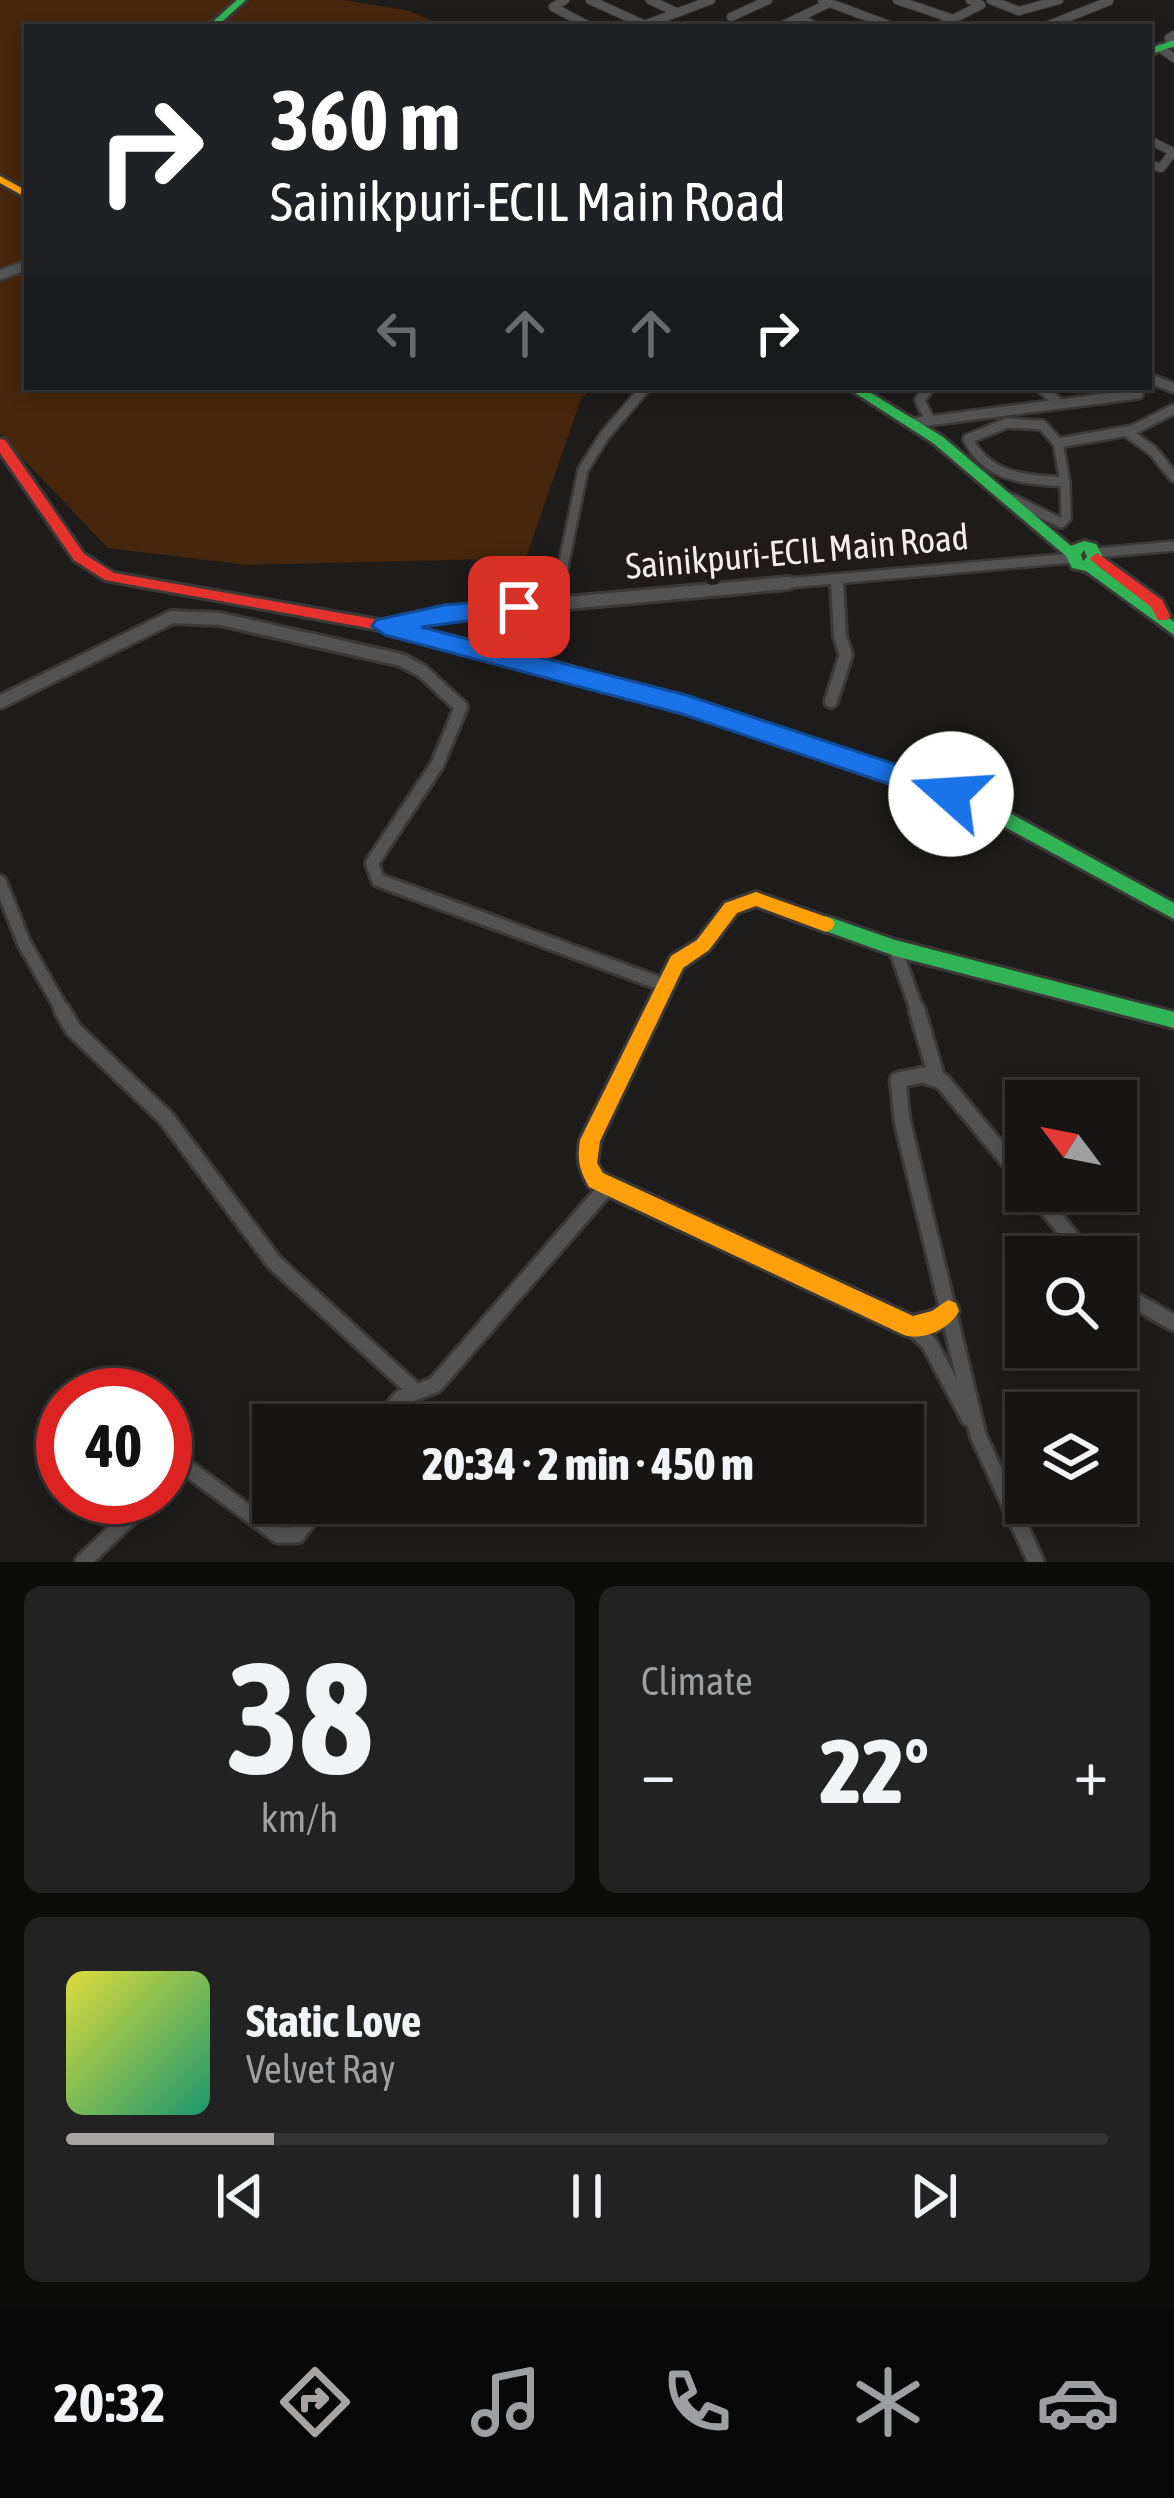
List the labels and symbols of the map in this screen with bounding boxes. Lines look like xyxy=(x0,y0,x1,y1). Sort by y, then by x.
street label: Sainikpuri-ECIL Main Road xyxy=(624,515,970,587)
pin xyxy=(468,556,570,658)
position arrow xyxy=(888,731,1014,857)
north arrow xyxy=(1005,1080,1137,1212)
speed limit sign: 40 xyxy=(36,1368,192,1524)

